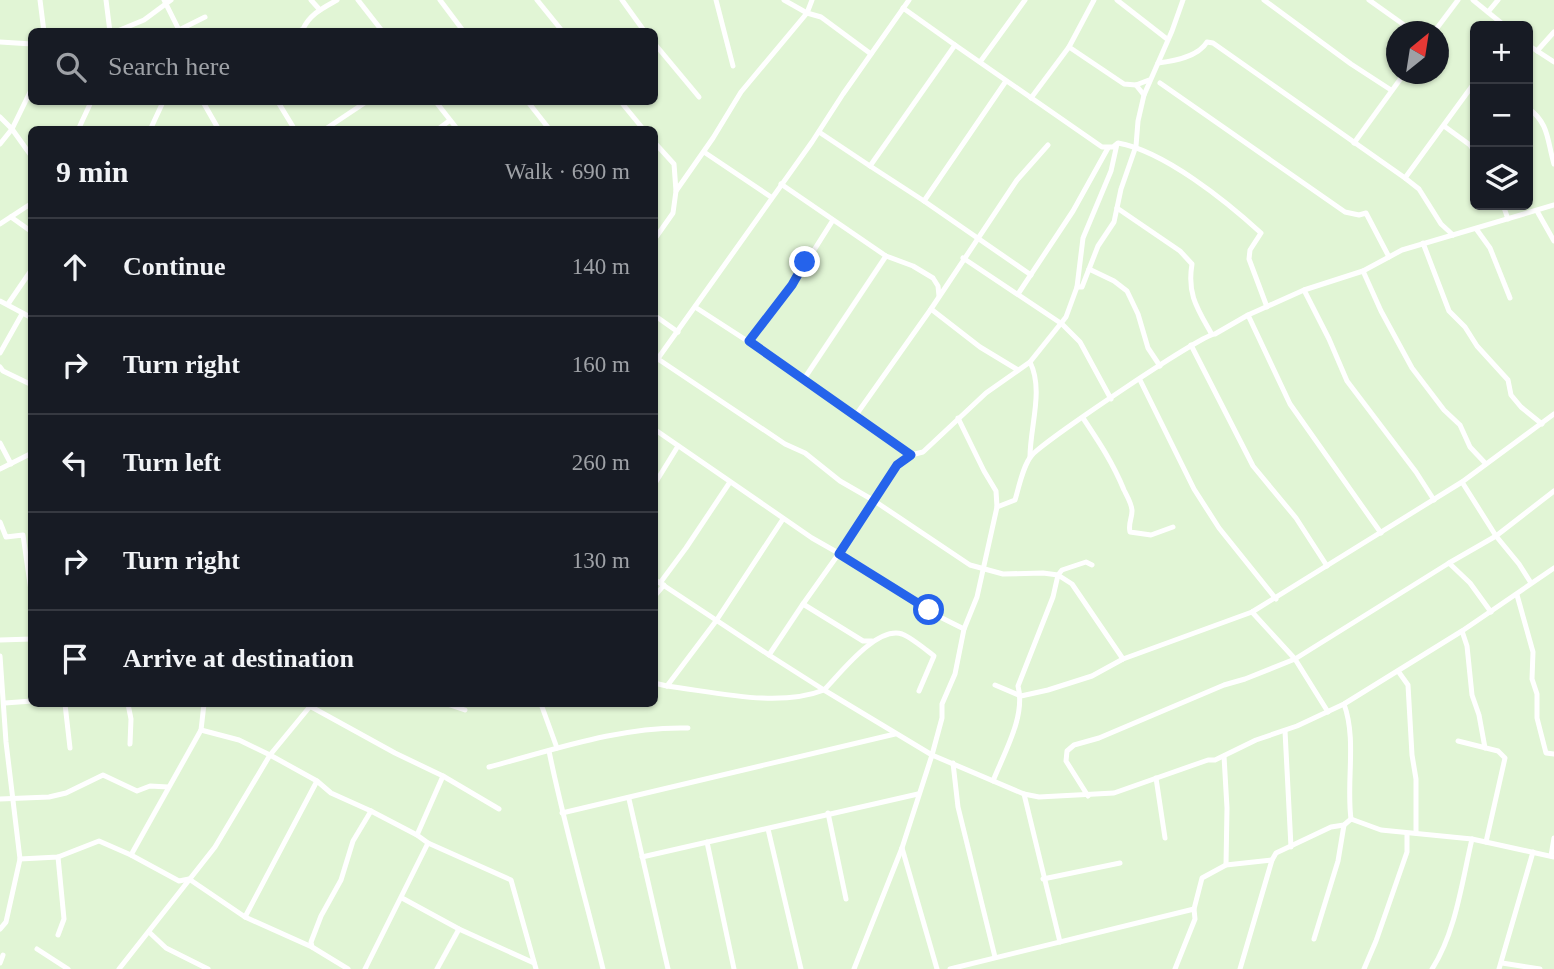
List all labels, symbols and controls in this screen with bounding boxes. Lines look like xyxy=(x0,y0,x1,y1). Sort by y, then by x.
north arrow xyxy=(1386,21,1449,84)
map controls xyxy=(1470,21,1533,210)
button: + xyxy=(1470,21,1533,84)
search box xyxy=(28,28,658,105)
icon: search xyxy=(52,48,90,86)
text: Search here xyxy=(108,52,230,81)
button: − xyxy=(1470,84,1533,147)
button: layers xyxy=(1470,147,1533,210)
text: 9 min xyxy=(56,155,129,188)
text: Walk · 690 m xyxy=(505,159,630,184)
route end xyxy=(789,246,820,277)
icon: ahead xyxy=(56,248,94,286)
text: Continue xyxy=(123,252,226,281)
text: 140 m xyxy=(572,254,630,279)
icon: right xyxy=(56,346,94,384)
text: Turn right xyxy=(123,350,240,379)
text: 160 m xyxy=(572,352,630,377)
icon: left xyxy=(56,444,94,482)
text: Turn left xyxy=(123,448,221,477)
text: 260 m xyxy=(572,450,630,475)
icon: right xyxy=(56,542,94,580)
text: Turn right xyxy=(123,546,240,575)
text: 130 m xyxy=(572,548,630,573)
route start xyxy=(913,594,944,625)
icon: arrive xyxy=(56,640,94,678)
text: Arrive at destination xyxy=(123,644,354,673)

